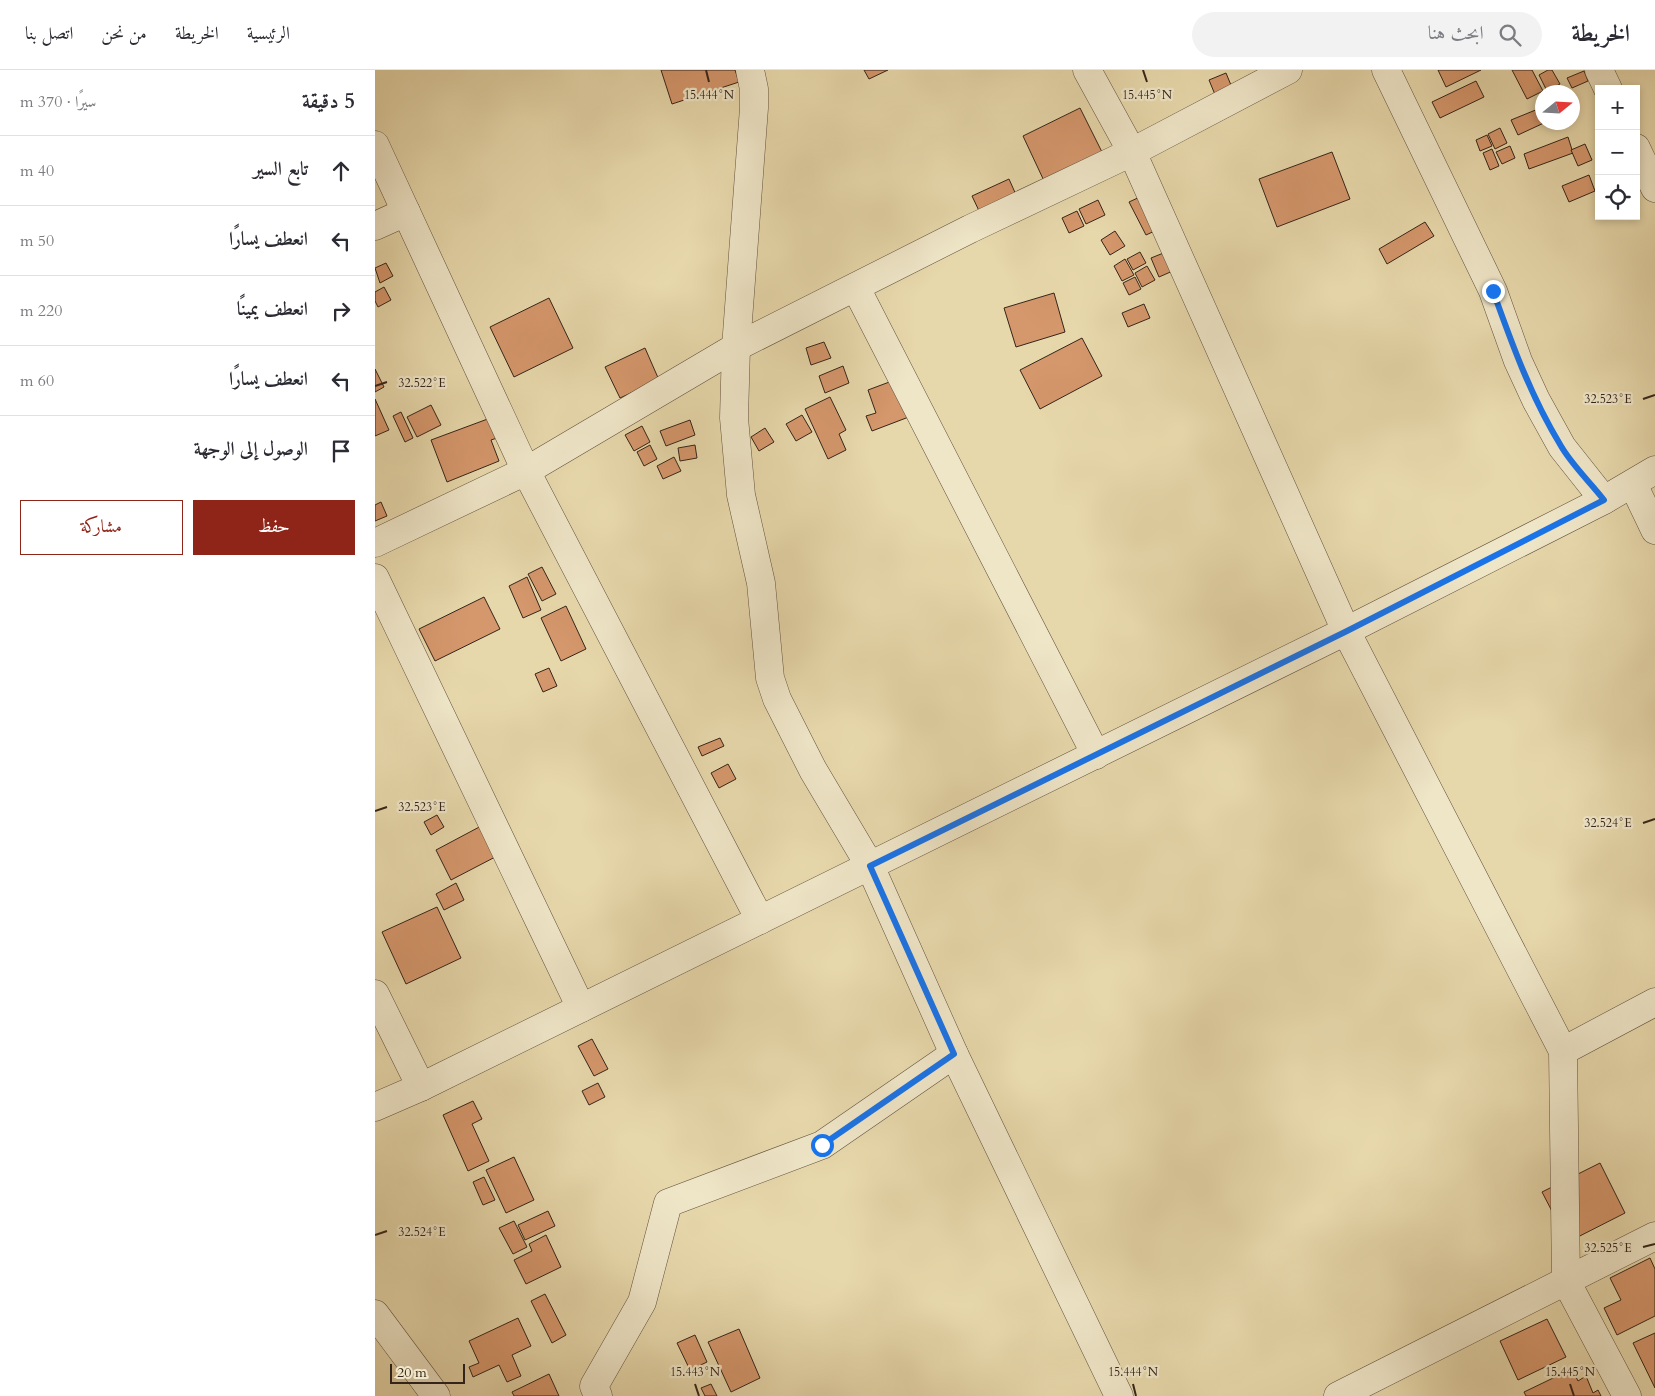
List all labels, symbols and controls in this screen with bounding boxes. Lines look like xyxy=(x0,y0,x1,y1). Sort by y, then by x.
search box xyxy=(1192,12,1542,57)
text: الخريطة xyxy=(1572,17,1630,50)
text: ابحث هنا xyxy=(1428,20,1484,46)
text: اتصل بنا xyxy=(25,21,73,46)
text: من نحن xyxy=(101,21,147,46)
text: الخريطة xyxy=(175,21,219,46)
text: الرئيسية xyxy=(247,21,290,46)
icon: search xyxy=(1496,21,1524,49)
north arrow xyxy=(1535,85,1580,130)
map controls xyxy=(1595,85,1640,220)
button: + xyxy=(1595,85,1640,130)
text: 5 دقيقة xyxy=(302,87,355,116)
text: 15.444°N xyxy=(684,87,735,103)
text: 15.445°N xyxy=(1122,87,1173,103)
text: سيرًا · 370 m xyxy=(20,91,96,113)
button: − xyxy=(1595,130,1640,175)
text: تابع السير xyxy=(253,156,308,182)
icon: ahead xyxy=(327,157,355,185)
text: 40 m xyxy=(20,160,54,182)
button: locate xyxy=(1595,175,1640,220)
text: انعطف يسارًا xyxy=(229,226,308,252)
icon: left xyxy=(327,227,355,255)
text: 50 m xyxy=(20,230,54,252)
route end xyxy=(1482,280,1505,303)
text: انعطف يمينًا xyxy=(237,296,308,322)
icon: right xyxy=(327,297,355,325)
text: 220 m xyxy=(20,300,62,322)
text: انعطف يسارًا xyxy=(229,366,308,392)
icon: left xyxy=(327,367,355,395)
text: 60 m xyxy=(20,370,54,392)
text: 32.522°E xyxy=(398,375,446,391)
text: 32.523°E xyxy=(1584,391,1632,407)
text: الوصول إلى الوجهة xyxy=(194,436,308,462)
icon: arrive xyxy=(327,437,355,465)
button: مشاركة xyxy=(20,500,183,555)
button: حفظ xyxy=(193,500,355,555)
text: 32.523°E xyxy=(398,799,446,815)
text: 32.524°E xyxy=(1584,815,1632,831)
route start xyxy=(811,1134,834,1157)
text: 32.524°E xyxy=(398,1224,446,1240)
text: 32.525°E xyxy=(1584,1240,1632,1256)
scale bar xyxy=(390,1361,465,1384)
text: 20 m xyxy=(397,1363,427,1382)
text: 15.443°N xyxy=(670,1364,721,1380)
text: 15.444°N xyxy=(1108,1364,1159,1380)
text: 15.445°N xyxy=(1545,1364,1596,1380)

